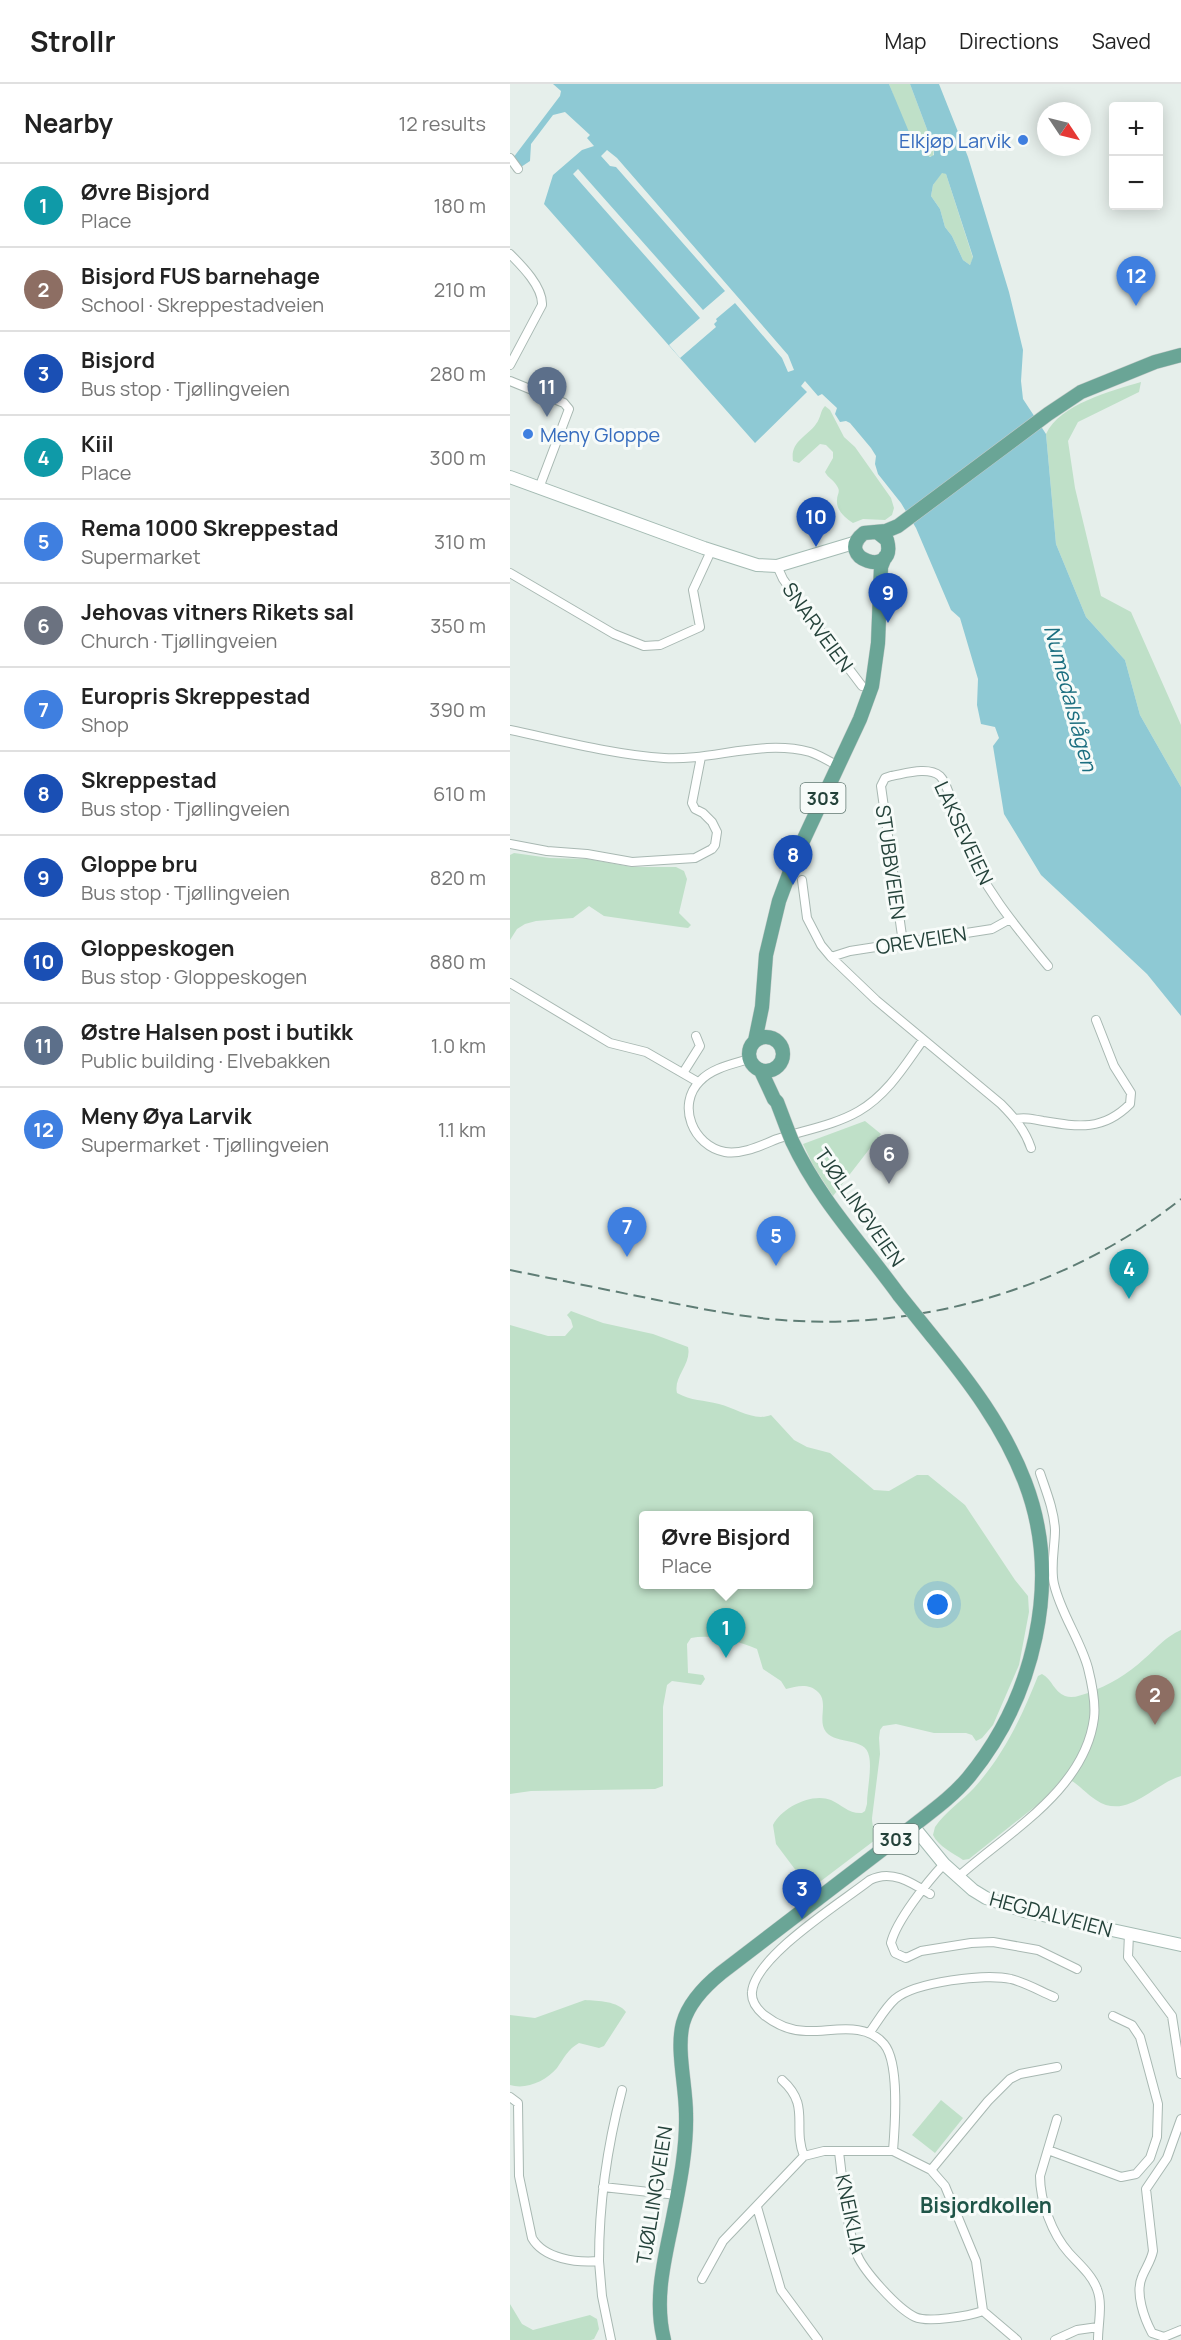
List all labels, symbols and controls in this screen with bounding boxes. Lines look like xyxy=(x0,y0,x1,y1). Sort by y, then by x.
text: Strollr xyxy=(30,22,116,60)
text: Map xyxy=(885,27,926,55)
text: Directions xyxy=(959,27,1059,55)
text: Saved xyxy=(1092,27,1151,55)
north arrow xyxy=(1037,102,1091,156)
map controls xyxy=(1109,102,1163,210)
button: + xyxy=(1109,102,1163,156)
text: Nearby xyxy=(24,105,113,141)
text: 12 results xyxy=(399,110,486,137)
place label: Elkjøp Larvik xyxy=(899,127,1012,154)
marker: Elkjøp Larvik xyxy=(1016,133,1030,147)
button: − xyxy=(1109,156,1163,210)
text: Øvre Bisjord xyxy=(81,177,210,207)
text: 1 xyxy=(39,192,48,219)
text: 180 m xyxy=(433,192,486,219)
text: Place xyxy=(81,207,131,234)
pin: 12 xyxy=(1116,256,1156,306)
text: Bisjord FUS barnehage xyxy=(81,261,320,291)
text: 2 xyxy=(38,276,49,303)
text: 210 m xyxy=(434,276,486,303)
text: School · Skreppestadveien xyxy=(81,291,324,318)
text: Bisjord xyxy=(81,345,155,375)
text: 3 xyxy=(38,360,49,387)
text: 280 m xyxy=(430,360,486,387)
pin: 11 xyxy=(528,368,567,417)
text: Bus stop · Tjøllingveien xyxy=(81,375,290,402)
place label: Meny Gloppe xyxy=(540,421,660,448)
marker: Meny Gloppe xyxy=(521,427,535,441)
text: Kiil xyxy=(81,429,114,459)
text: 4 xyxy=(37,444,50,471)
text: 300 m xyxy=(430,444,486,471)
text: Place xyxy=(81,459,131,486)
pin: 10 xyxy=(796,498,836,547)
text: Rema 1000 Skreppestad xyxy=(81,513,339,543)
text: 5 xyxy=(38,528,49,555)
text: 310 m xyxy=(434,528,486,555)
text: Supermarket xyxy=(81,543,201,570)
pin: 9 xyxy=(868,574,908,623)
street label: SNARVEIEN xyxy=(776,577,860,677)
text: Jehovas vitners Rikets sal xyxy=(81,597,354,627)
text: 6 xyxy=(37,612,50,639)
text: 350 m xyxy=(430,612,486,639)
water label: Numedalslågen xyxy=(1038,622,1104,776)
text: Church · Tjøllingveien xyxy=(81,627,277,654)
text: Europris Skreppestad xyxy=(81,681,310,711)
text: 7 xyxy=(38,696,49,723)
text: 390 m xyxy=(429,696,486,723)
text: Shop xyxy=(81,711,129,738)
text: Skreppestad xyxy=(81,765,217,795)
street label: LAKSEVEIEN xyxy=(928,777,1000,889)
text: 8 xyxy=(37,780,50,807)
text: 610 m xyxy=(433,780,486,807)
road number: 303 xyxy=(800,783,846,813)
text: Bus stop · Tjøllingveien xyxy=(81,795,290,822)
street label: STUBBVEIEN xyxy=(870,803,912,921)
pin: 8 xyxy=(774,836,812,885)
text: Gloppe bru xyxy=(81,849,198,879)
text: 9 xyxy=(37,864,50,891)
text: 820 m xyxy=(430,864,486,891)
text: Bus stop · Tjøllingveien xyxy=(81,879,290,906)
street label: OREVEIEN xyxy=(874,919,968,961)
text: Gloppeskogen xyxy=(81,933,235,963)
text: 10 xyxy=(33,948,54,975)
text: 880 m xyxy=(430,948,486,975)
text: Bus stop · Gloppeskogen xyxy=(81,963,307,990)
text: Østre Halsen post i butikk xyxy=(81,1017,353,1047)
text: 11 xyxy=(35,1032,52,1059)
text: 1.0 km xyxy=(431,1032,486,1059)
text: Public building · Elvebakken xyxy=(81,1047,330,1074)
text: Meny Øya Larvik xyxy=(81,1101,252,1131)
text: 12 xyxy=(33,1116,54,1143)
text: 1.1 km xyxy=(438,1116,486,1143)
text: Supermarket · Tjøllingveien xyxy=(81,1131,329,1158)
pin: 6 xyxy=(870,1134,908,1184)
street label: TJØLLINGVEIEN xyxy=(809,1142,911,1272)
pin: 7 xyxy=(608,1208,646,1257)
pin: 5 xyxy=(756,1216,796,1266)
pin: 4 xyxy=(1110,1250,1148,1299)
popup xyxy=(639,1511,813,1589)
text: Øvre Bisjord xyxy=(662,1522,790,1552)
text: Place xyxy=(662,1552,712,1579)
your location xyxy=(923,1590,952,1619)
pin: 1 xyxy=(706,1608,746,1658)
pin: 2 xyxy=(1136,1676,1174,1725)
road number: 303 xyxy=(874,1824,918,1854)
pin: 3 xyxy=(782,1870,822,1919)
street label: HEGDALVEIEN xyxy=(987,1885,1115,1943)
street label: TJØLLINGVEIEN xyxy=(630,2124,678,2266)
street label: KNEIKLIA xyxy=(829,2172,873,2257)
district label: Bisjordkollen xyxy=(920,2191,1052,2219)

